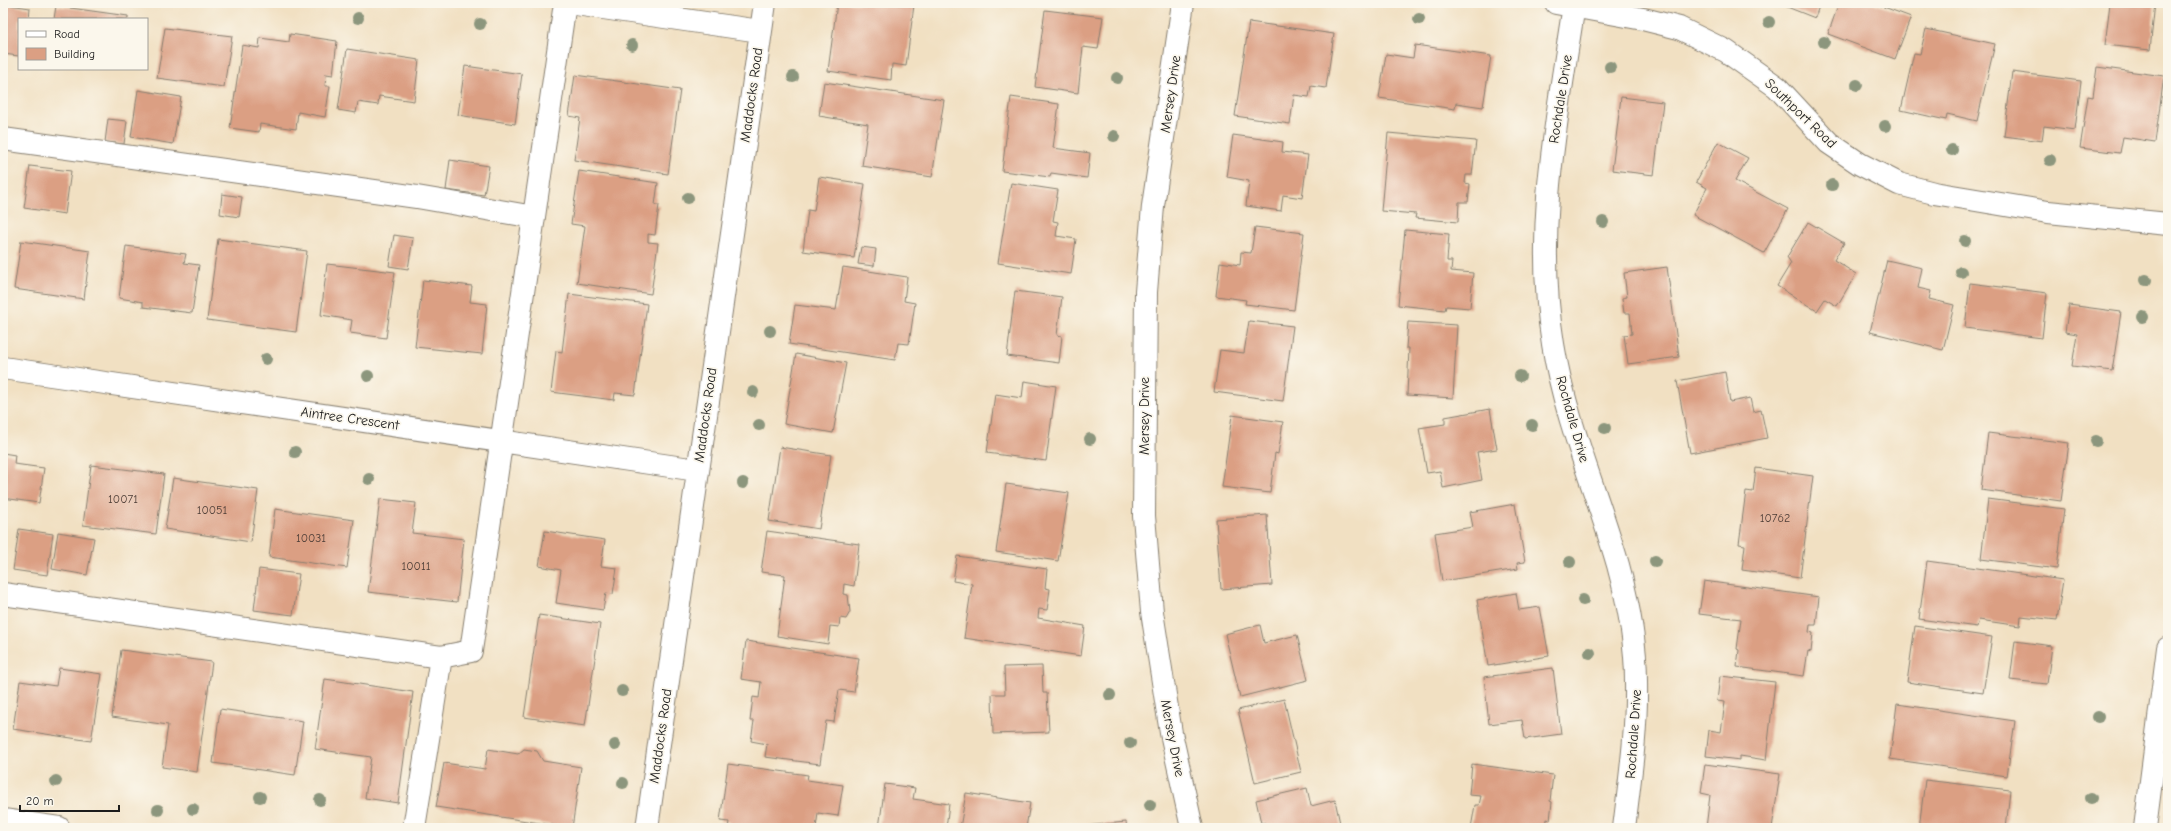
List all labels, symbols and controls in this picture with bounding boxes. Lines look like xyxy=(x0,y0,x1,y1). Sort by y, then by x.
legend xyxy=(18,18,148,70)
text: Road xyxy=(54,27,80,41)
text: Building xyxy=(54,47,95,61)
street label: Maddocks Road xyxy=(736,47,767,144)
street label: Mersey Drive xyxy=(1157,54,1184,134)
street label: Rochdale Drive xyxy=(1545,54,1576,145)
street label: Southport Road xyxy=(1761,75,1840,152)
street label: Maddocks Road xyxy=(690,367,721,464)
street label: Rochdale Drive xyxy=(1552,374,1593,464)
street label: Mersey Drive xyxy=(1136,377,1153,455)
street label: Aintree Crescent xyxy=(300,403,401,434)
house number: 10071 xyxy=(108,492,138,506)
house number: 10051 xyxy=(197,503,228,517)
house number: 10762 xyxy=(1760,511,1790,525)
house number: 10031 xyxy=(296,531,326,545)
house number: 10011 xyxy=(402,559,431,573)
street label: Maddocks Road xyxy=(645,688,676,785)
street label: Rochdale Drive xyxy=(1622,689,1645,779)
street label: Mersey Drive xyxy=(1157,698,1188,778)
scale bar xyxy=(20,787,119,813)
text: 20 m xyxy=(26,794,54,808)

